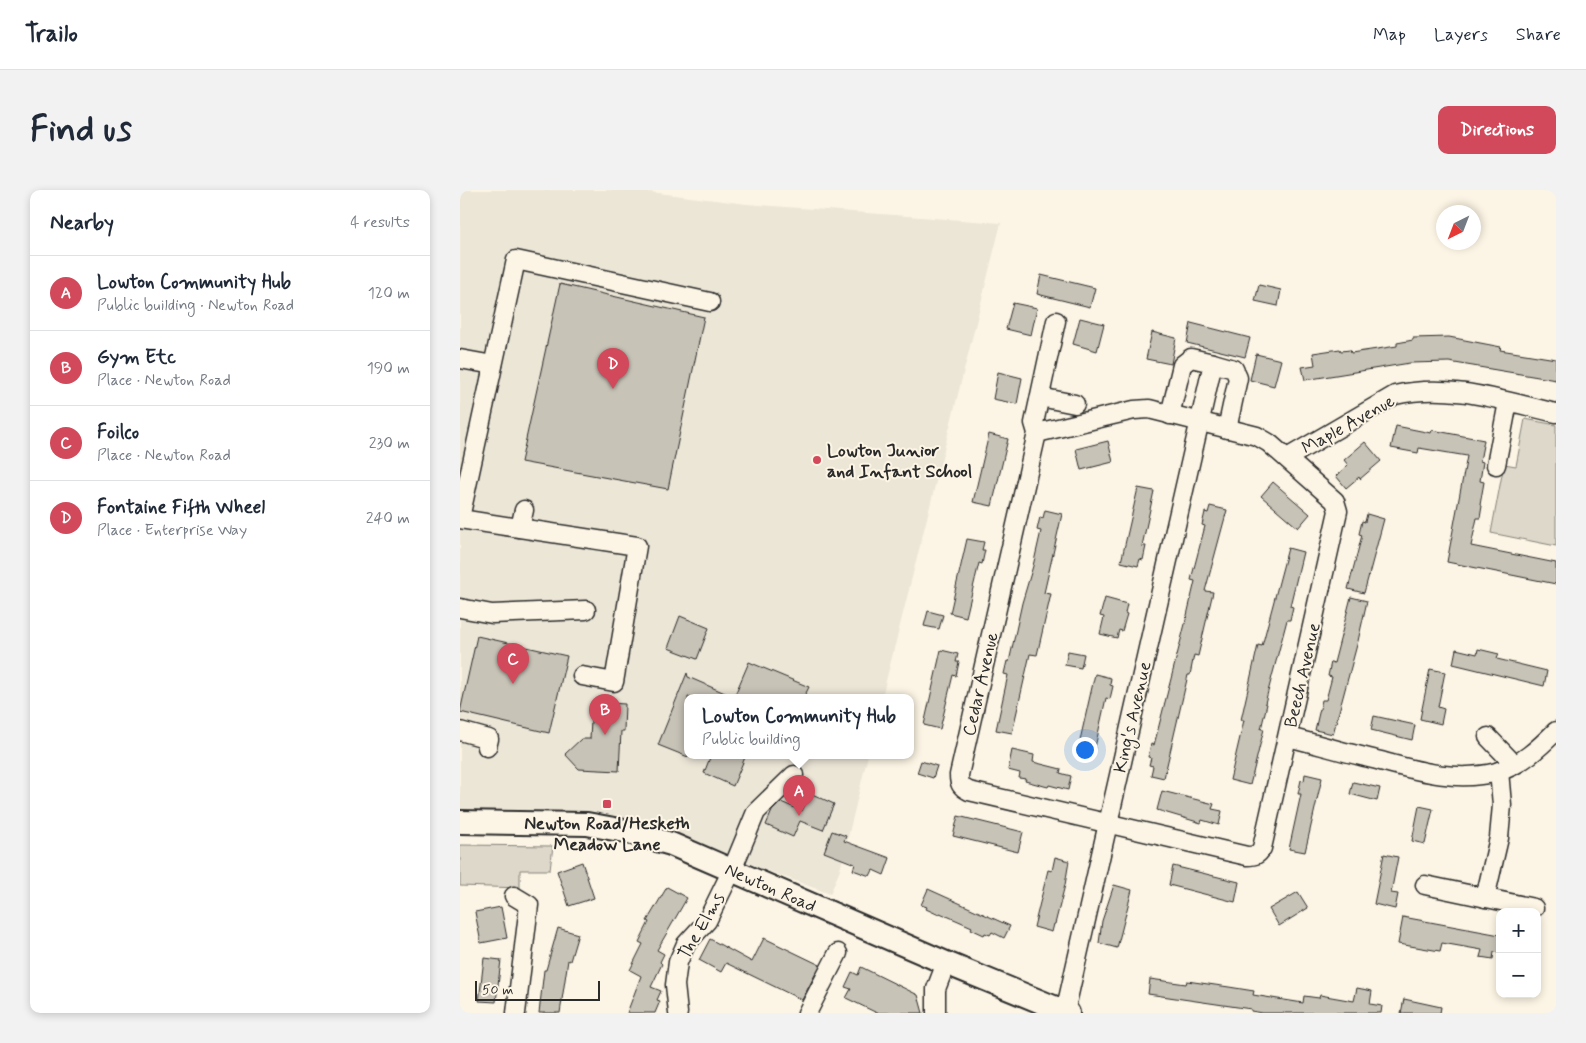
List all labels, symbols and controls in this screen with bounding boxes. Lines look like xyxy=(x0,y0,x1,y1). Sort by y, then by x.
text: Trailo xyxy=(25,19,78,50)
text: Map xyxy=(1373,23,1406,47)
text: Layers xyxy=(1434,23,1488,47)
text: Share xyxy=(1516,23,1561,47)
button: Directions xyxy=(1438,106,1556,154)
text: Find us xyxy=(30,107,132,153)
north arrow xyxy=(1436,205,1481,250)
text: Nearby xyxy=(50,209,114,237)
text: 4 results xyxy=(350,212,410,233)
text: Lowton Community Hub xyxy=(97,270,291,295)
text: A xyxy=(61,283,71,304)
text: 120 m xyxy=(368,283,410,304)
text: Public building · Newton Road xyxy=(97,295,294,316)
text: Gym Etc xyxy=(97,345,176,370)
pin: D xyxy=(597,348,629,389)
text: B xyxy=(61,358,71,379)
text: 190 m xyxy=(367,358,410,379)
text: Place · Newton Road xyxy=(97,370,231,391)
street label: Maple Avenue xyxy=(1298,389,1399,460)
text: Foilco xyxy=(97,420,139,445)
text: C xyxy=(60,433,72,454)
text: 230 m xyxy=(369,433,410,454)
place label: Lowton Junior and Infant School xyxy=(827,439,972,484)
text: Place · Newton Road xyxy=(97,445,231,466)
marker: Lowton Junior and Infant School xyxy=(811,454,823,466)
text: Fontaine Fifth Wheel xyxy=(97,495,265,520)
text: D xyxy=(60,508,72,529)
text: 240 m xyxy=(366,508,410,529)
text: Place · Enterprise Way xyxy=(97,520,247,541)
street label: Beech Avenue xyxy=(1279,620,1327,730)
street label: Cedar Avenue xyxy=(957,630,1005,739)
pin: C xyxy=(497,643,529,684)
street label: King's Avenue xyxy=(1108,659,1158,776)
pin: B xyxy=(589,694,621,735)
popup xyxy=(684,694,914,759)
text: Lowton Community Hub xyxy=(702,704,896,729)
text: Public building xyxy=(702,729,801,750)
your location xyxy=(1072,737,1098,763)
pin: A xyxy=(783,775,815,816)
marker: Newton Road/Hesketh Meadow Lane xyxy=(601,798,613,810)
place label: Newton Road/Hesketh Meadow Lane xyxy=(524,812,690,857)
street label: Newton Road xyxy=(721,858,820,918)
street label: The Elms xyxy=(673,889,731,964)
map controls xyxy=(1496,908,1541,998)
button: + xyxy=(1496,908,1541,953)
button: − xyxy=(1496,953,1541,998)
scale bar xyxy=(475,978,600,1001)
text: 50 m xyxy=(482,981,513,999)

